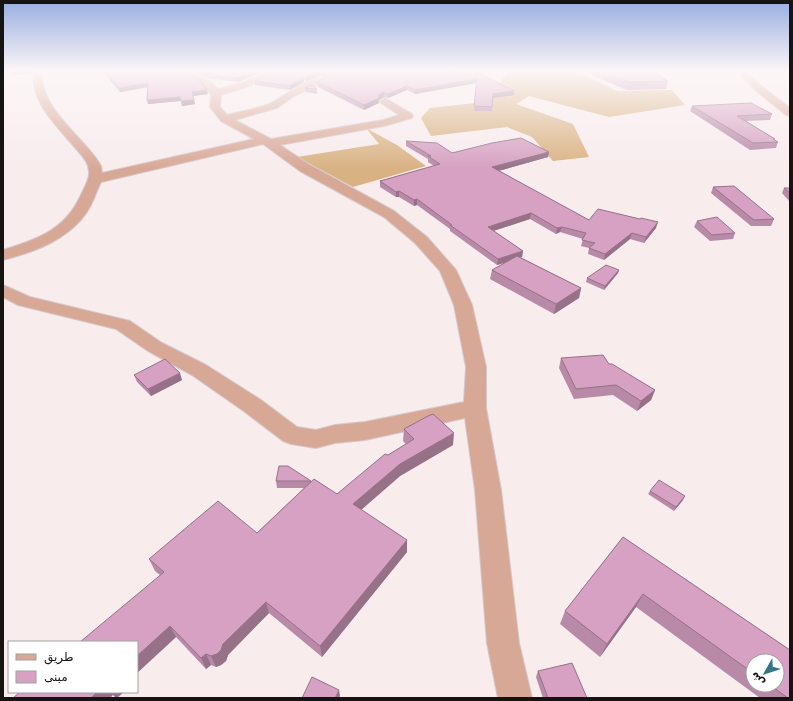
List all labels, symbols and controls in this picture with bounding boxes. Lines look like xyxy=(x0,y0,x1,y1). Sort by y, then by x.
legend xyxy=(8,641,138,693)
text: طريق xyxy=(44,650,74,665)
north arrow xyxy=(745,653,785,693)
text: ش xyxy=(748,669,767,689)
text: مبنى xyxy=(44,670,68,684)

